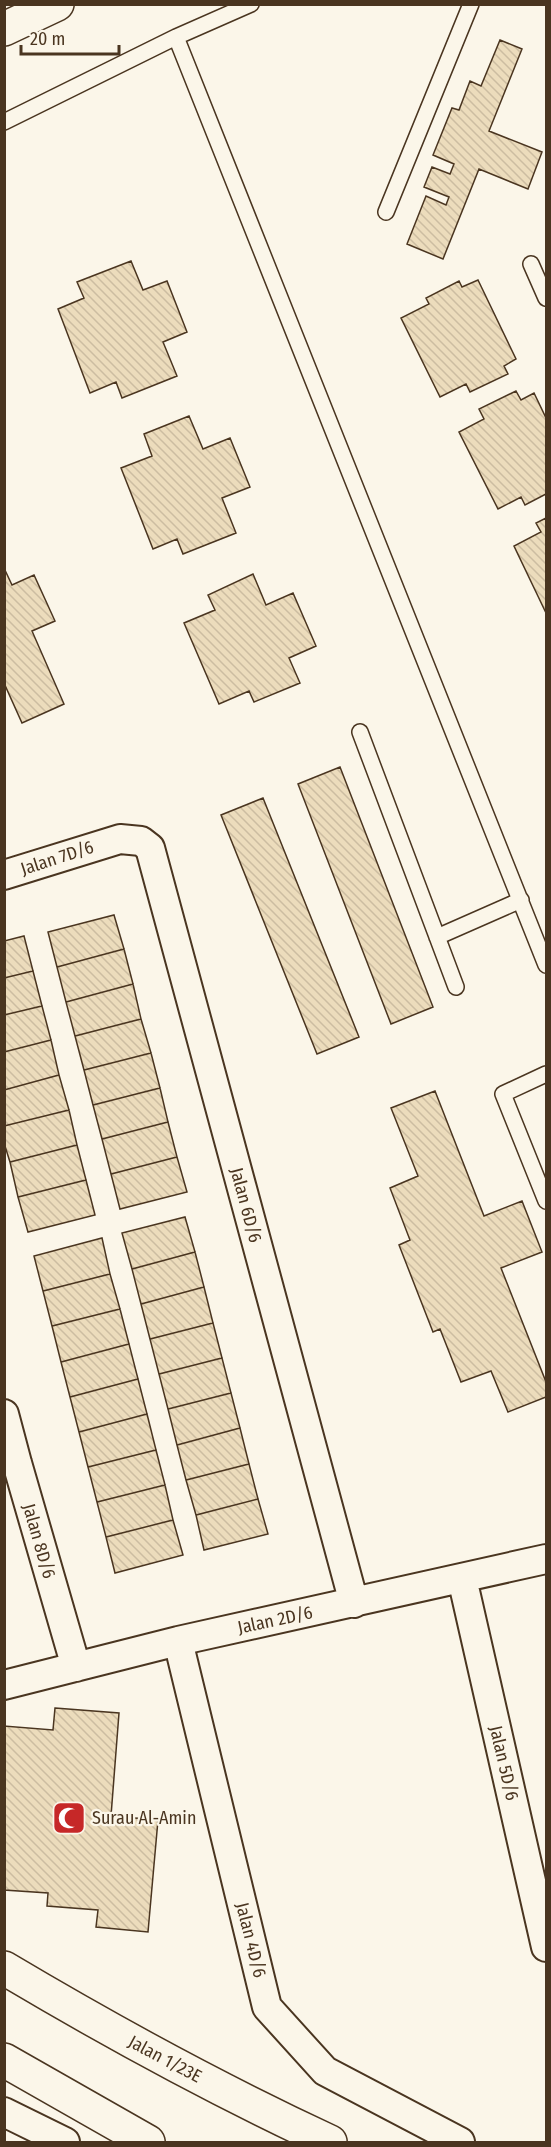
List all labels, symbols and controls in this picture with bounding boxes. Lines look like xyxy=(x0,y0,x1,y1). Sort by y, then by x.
scale bar xyxy=(21,18,118,56)
text: 20 m xyxy=(30,28,65,50)
street label: Jalan 7D/6 xyxy=(18,836,96,880)
street label: Jalan 6D/6 xyxy=(225,1165,267,1245)
street label: Jalan 8D/6 xyxy=(18,1501,60,1581)
street label: Jalan 2D/6 xyxy=(236,1601,315,1639)
street label: Jalan 5D/6 xyxy=(485,1723,523,1803)
mosque icon: Surau Al-Amin xyxy=(51,1800,87,1836)
place label: Surau Al-Amin xyxy=(92,1807,196,1829)
street label: Jalan 4D/6 xyxy=(231,1900,271,1980)
street label: Jalan 1/23E xyxy=(125,2031,205,2087)

